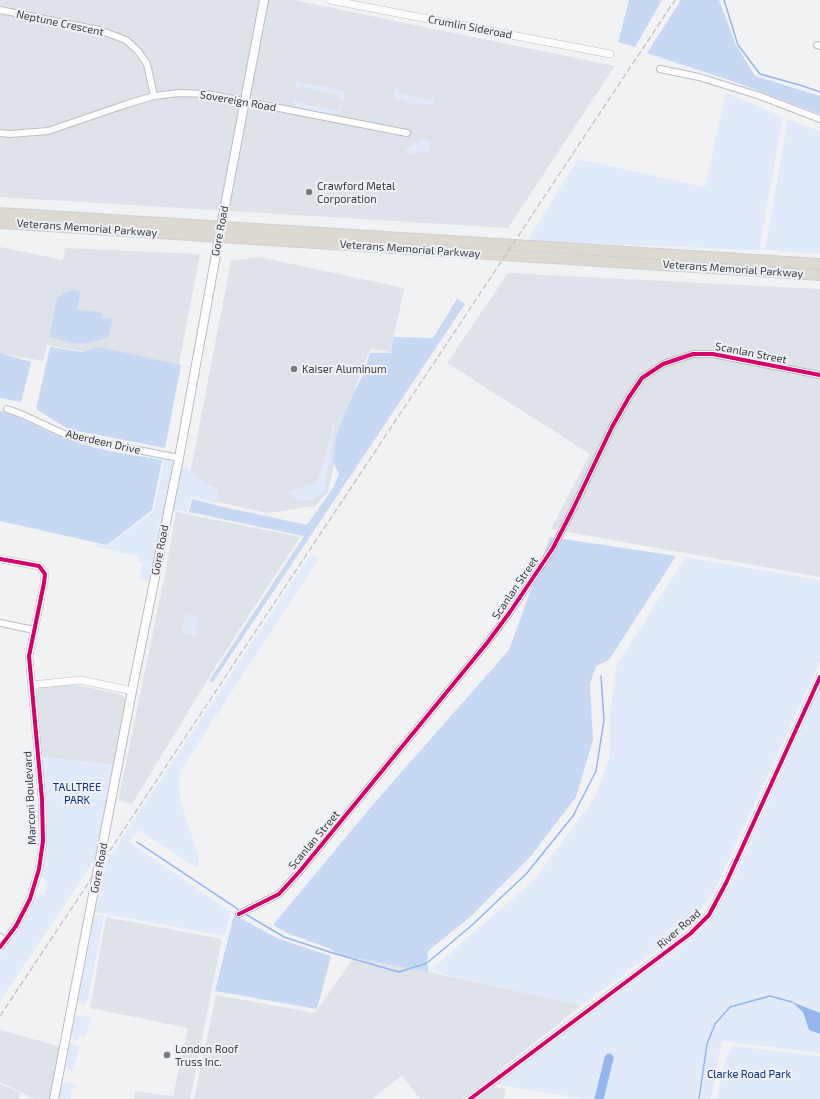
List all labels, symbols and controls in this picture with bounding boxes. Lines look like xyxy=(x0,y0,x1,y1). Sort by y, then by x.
street label: Neptune Crescent xyxy=(15,7,105,39)
street label: Crumlin Sideroad xyxy=(427,12,513,42)
street label: Sovereign Road xyxy=(199,88,277,114)
place label: Crawford Metal Corporation xyxy=(317,179,395,205)
marker: Crawford Metal Corporation xyxy=(304,187,314,197)
street label: Gore Road xyxy=(209,205,231,257)
street label: Veterans Memorial Parkway xyxy=(16,217,158,239)
street label: Veterans Memorial Parkway xyxy=(339,238,481,260)
street label: Veterans Memorial Parkway xyxy=(662,258,804,280)
street label: Scanlan Street xyxy=(714,340,788,366)
place label: Kaiser Aluminum xyxy=(302,362,387,376)
marker: Kaiser Aluminum xyxy=(289,364,299,374)
street label: Aberdeen Drive xyxy=(64,427,142,457)
street label: Gore Road xyxy=(149,524,171,576)
street label: Scanlan Street xyxy=(489,554,541,622)
street label: Marconi Boulevard xyxy=(21,751,39,845)
park label: TALLTREE PARK xyxy=(53,780,101,806)
street label: Scanlan Street xyxy=(286,808,342,872)
street label: Gore Road xyxy=(88,842,110,894)
street label: River Road xyxy=(655,907,703,951)
place label: London Roof Truss Inc. xyxy=(175,1042,238,1068)
marker: London Roof Truss Inc. xyxy=(162,1050,172,1060)
park label: Clarke Road Park xyxy=(707,1067,791,1081)

